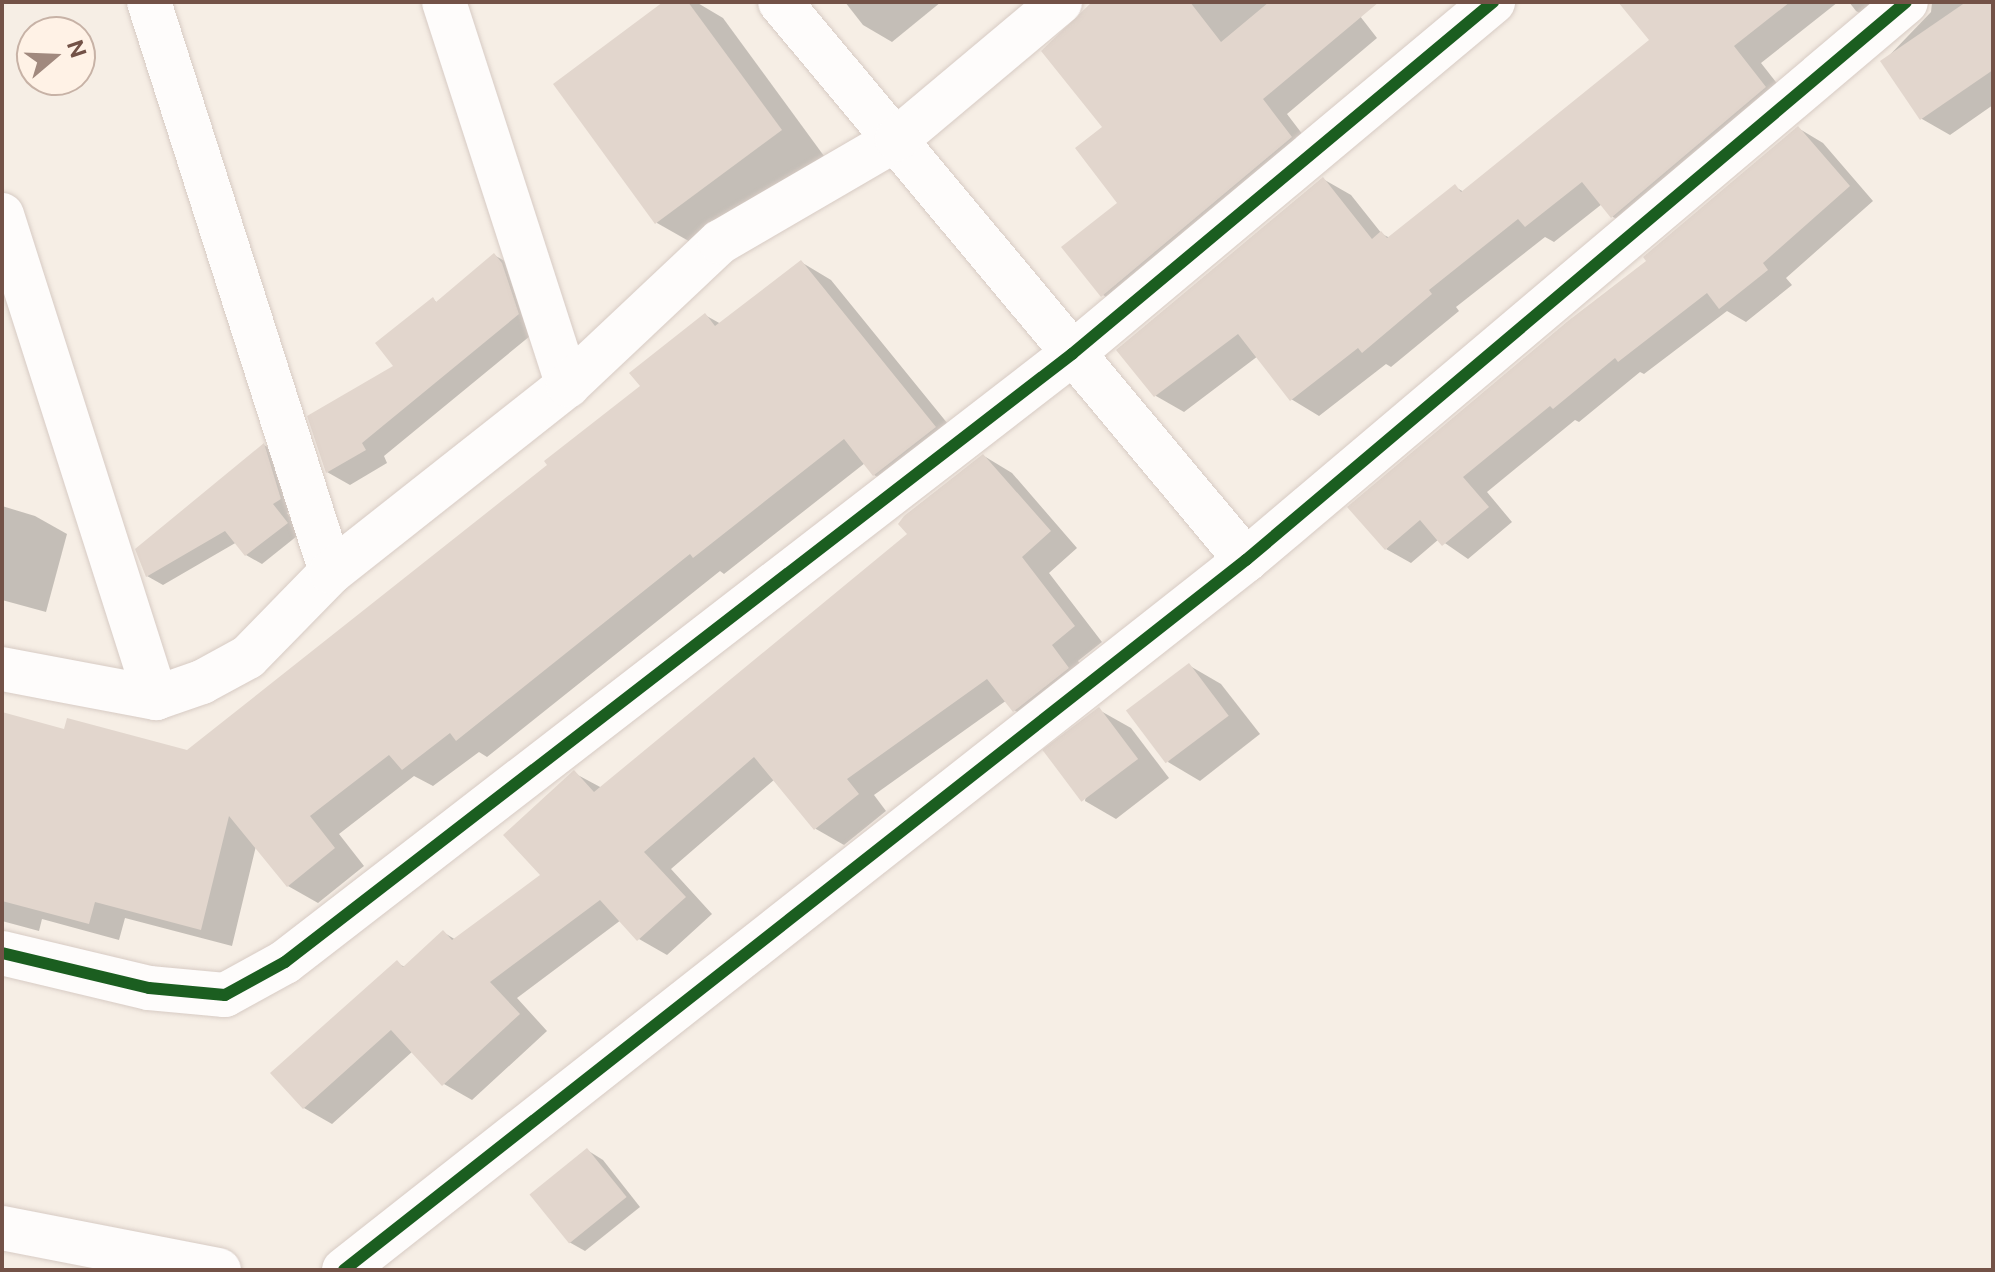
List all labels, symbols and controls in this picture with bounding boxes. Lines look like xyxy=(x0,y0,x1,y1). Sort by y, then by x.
north arrow xyxy=(16,16,96,96)
text: N xyxy=(62,36,92,61)

